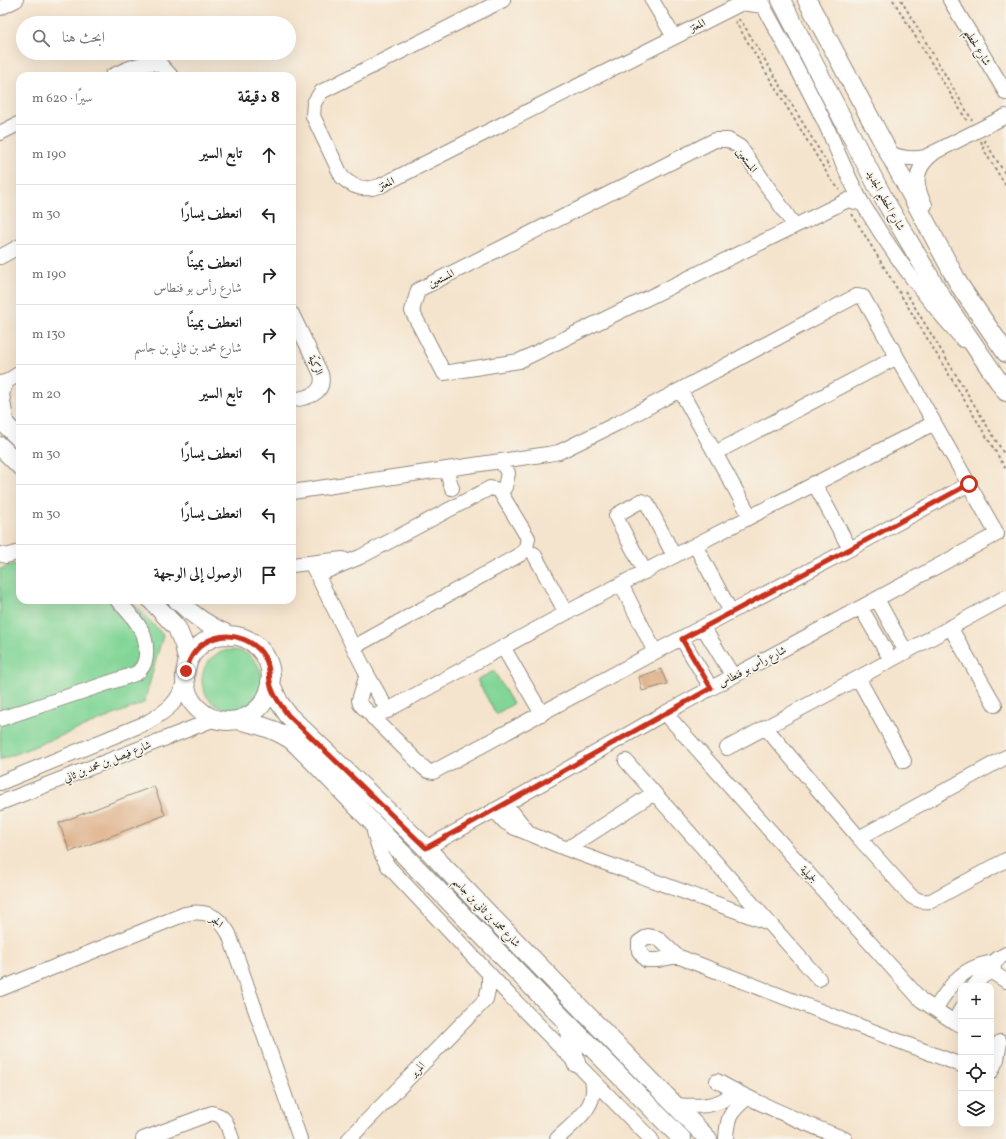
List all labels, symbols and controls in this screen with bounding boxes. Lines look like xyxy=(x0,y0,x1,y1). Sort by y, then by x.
search box xyxy=(16,16,296,60)
street label: المعتز xyxy=(686,16,708,37)
icon: search xyxy=(30,27,52,49)
street label: شارع لحطيم xyxy=(958,27,994,70)
text: ابحث هنا xyxy=(62,28,105,49)
text: 8 دقيقة xyxy=(238,86,280,109)
text: سيرًا · 620 m xyxy=(32,90,92,108)
text: تابع السير xyxy=(200,144,242,165)
icon: ahead xyxy=(258,144,280,166)
street label: المستعين xyxy=(731,145,760,176)
text: 190 m xyxy=(32,146,66,164)
street label: شارع الحطيم الجديد xyxy=(860,168,907,235)
street label: المعتز xyxy=(375,174,397,195)
text: انعطف يسارًا xyxy=(181,204,242,225)
icon: left xyxy=(258,204,280,226)
text: 30 m xyxy=(32,206,60,224)
text: انعطف يمينًا xyxy=(187,253,242,274)
icon: right xyxy=(258,264,280,286)
text: 190 m xyxy=(32,266,66,284)
street label: المستعين xyxy=(426,266,457,292)
text: شارع رأس بو فنطاس xyxy=(154,280,242,298)
text: انعطف يمينًا xyxy=(187,313,242,334)
icon: right xyxy=(258,324,280,346)
text: 130 m xyxy=(32,326,65,344)
text: شارع محمد بن ثاني بن جاسم xyxy=(134,340,242,358)
street label: الركيّة xyxy=(304,353,327,378)
text: تابع السير xyxy=(200,384,242,405)
icon: ahead xyxy=(258,384,280,406)
text: 20 m xyxy=(32,386,61,404)
text: انعطف يسارًا xyxy=(181,444,242,465)
icon: left xyxy=(258,444,280,466)
text: 30 m xyxy=(32,446,60,464)
route start xyxy=(960,475,978,493)
text: انعطف يسارًا xyxy=(181,504,242,525)
icon: left xyxy=(258,504,280,526)
text: 30 m xyxy=(32,506,60,524)
text: الوصول إلى الوجهة xyxy=(154,564,242,585)
icon: arrive xyxy=(258,564,280,586)
street label: شارع رأس بو فنطاس xyxy=(715,641,790,692)
route end xyxy=(177,662,195,680)
street label: شارع فيصل بن محمد بن ثاني xyxy=(61,738,154,788)
street label: لجميلية xyxy=(796,863,820,887)
street label: شارع محمد بن ثاني بن جاسم xyxy=(447,875,523,953)
street label: الجر xyxy=(205,912,226,932)
map controls xyxy=(958,983,994,1127)
button: + xyxy=(958,983,994,1019)
button: − xyxy=(958,1019,994,1055)
button: locate xyxy=(958,1055,994,1091)
street label: المرير xyxy=(406,1059,429,1082)
button: layers xyxy=(958,1091,994,1127)

